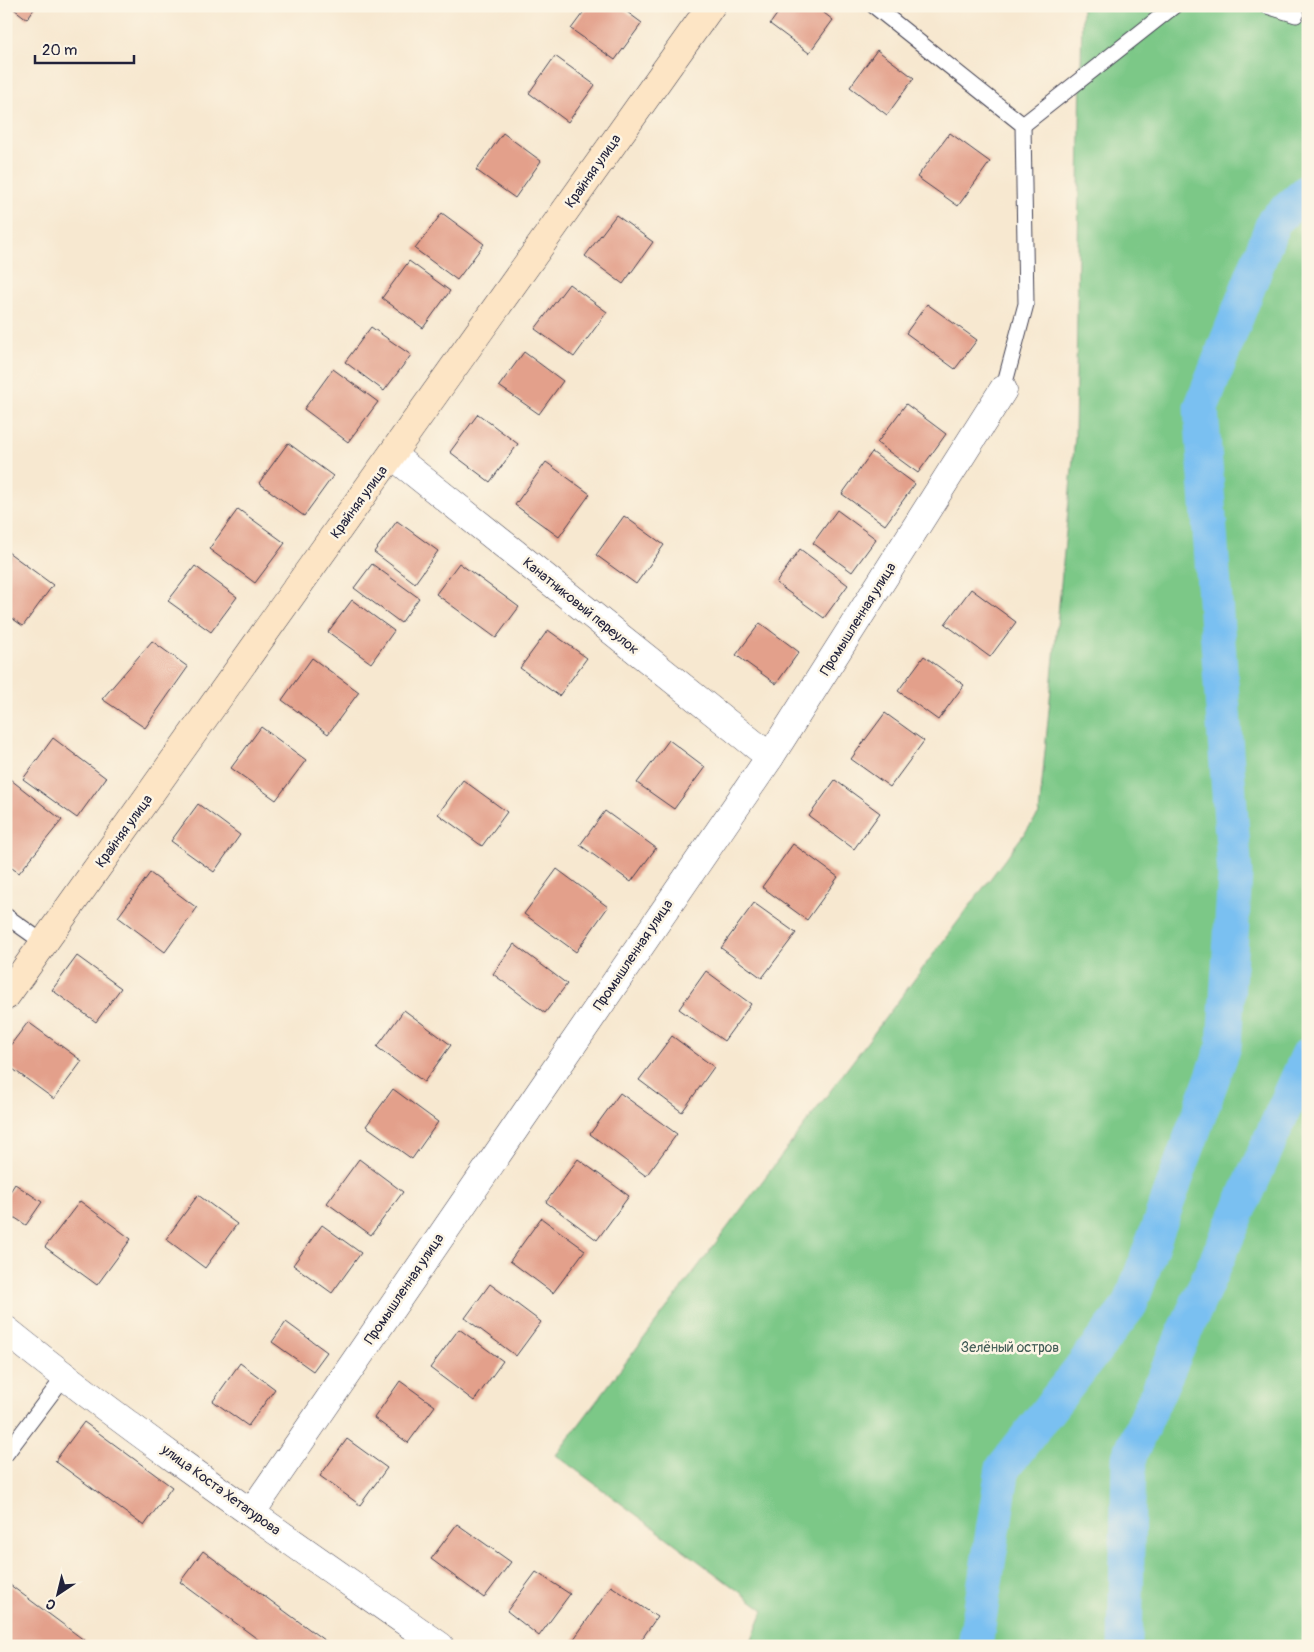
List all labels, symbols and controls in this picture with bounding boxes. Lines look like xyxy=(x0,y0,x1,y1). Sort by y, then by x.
scale bar xyxy=(35,32,134,64)
text: 20 m xyxy=(42,41,77,60)
street label: Крайняя улица xyxy=(561,131,625,211)
street label: Крайняя улица xyxy=(327,462,391,542)
street label: Канатниковый переулок xyxy=(520,554,642,658)
street label: Промышленная улица xyxy=(816,559,900,679)
street label: Крайняя улица xyxy=(92,791,156,871)
street label: Промышленная улица xyxy=(590,896,676,1014)
street label: Промышленная улица xyxy=(361,1230,447,1348)
park label: Зелёный остров xyxy=(961,1339,1059,1356)
street label: улица Коста Хетагурова xyxy=(157,1440,284,1539)
north arrow xyxy=(32,1570,82,1620)
text: С xyxy=(42,1595,59,1614)

